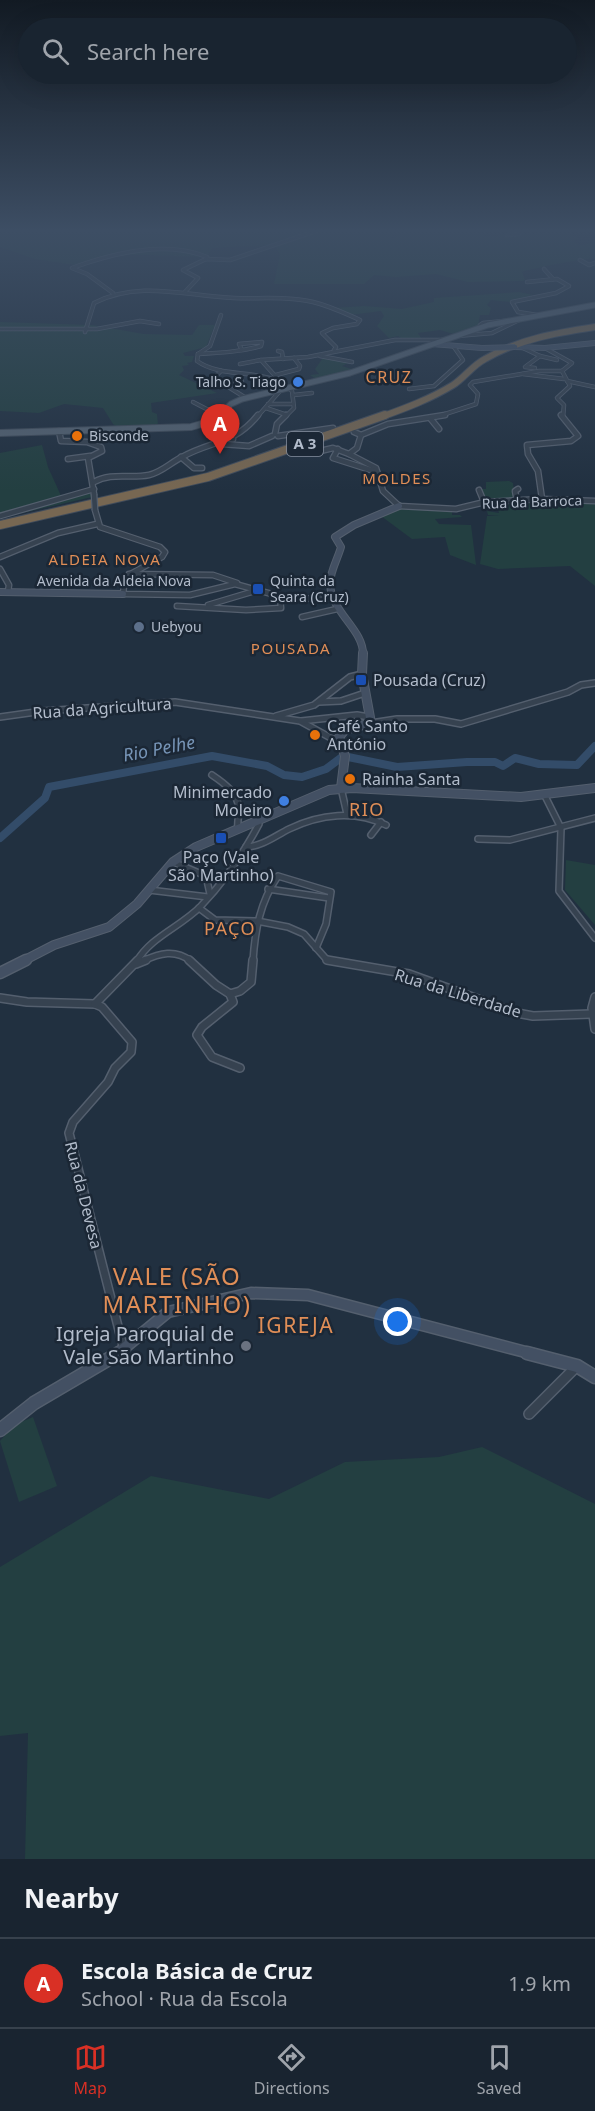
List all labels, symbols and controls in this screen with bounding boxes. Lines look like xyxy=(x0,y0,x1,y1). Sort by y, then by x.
search box xyxy=(18,18,577,84)
icon: search xyxy=(39,35,72,68)
text: Search here xyxy=(87,36,209,66)
district label: CRUZ xyxy=(366,366,412,388)
place label: Talho S. Tiago xyxy=(196,372,286,391)
marker: Talho S. Tiago xyxy=(291,375,305,389)
pin: A xyxy=(200,404,240,454)
place label: Bisconde xyxy=(89,426,149,445)
marker: Bisconde xyxy=(70,429,84,443)
road number: A 3 xyxy=(287,432,323,456)
district label: MOLDES xyxy=(362,468,432,488)
street label: Rua da Barroca xyxy=(482,490,582,513)
district label: ALDEIA NOVA xyxy=(49,549,161,569)
street label: Avenida da Aldeia Nova xyxy=(37,571,191,590)
place label: Quinta da Seara (Cruz) xyxy=(270,571,349,606)
marker: Quinta da Seara (Cruz) xyxy=(251,582,265,596)
place label: Uebyou xyxy=(151,617,202,636)
marker: Uebyou xyxy=(132,620,146,634)
district label: POUSADA xyxy=(251,638,331,658)
place label: Pousada (Cruz) xyxy=(373,669,486,691)
marker: Pousada (Cruz) xyxy=(354,673,368,687)
street label: Rua da Agricultura xyxy=(32,692,172,724)
place label: Café Santo António xyxy=(327,715,408,755)
marker: Café Santo António xyxy=(308,728,322,742)
water label: Rio Pelhe xyxy=(121,729,197,767)
place label: Rainha Santa xyxy=(362,768,460,790)
marker: Rainha Santa xyxy=(343,772,357,786)
place label: Minimercado Moleiro xyxy=(173,781,272,821)
marker: Minimercado Moleiro xyxy=(277,794,291,808)
district label: RIO xyxy=(349,797,385,821)
marker: Paço (Vale São Martinho) xyxy=(214,831,228,845)
place label: Paço (Vale São Martinho) xyxy=(168,846,274,886)
district label: PAÇO xyxy=(204,916,256,940)
street label: Rua da Liberdade xyxy=(392,963,524,1023)
street label: Rua da Devesa xyxy=(60,1139,108,1251)
district label: VALE (SÃO MARTINHO) xyxy=(103,1259,251,1320)
your location xyxy=(383,1307,412,1336)
district label: IGREJA xyxy=(258,1311,334,1339)
place label: Igreja Paroquial de Vale São Martinho xyxy=(56,1320,234,1370)
marker: Igreja Paroquial de Vale São Martinho xyxy=(239,1339,253,1353)
text: Nearby xyxy=(24,1880,119,1916)
text: Escola Básica de Cruz xyxy=(81,1955,312,1985)
text: A xyxy=(37,1970,50,1997)
text: 1.9 km xyxy=(508,1970,571,1997)
text: School · Rua da Escola xyxy=(81,1985,288,2012)
tab: Map xyxy=(73,2041,107,2099)
tab: Directions xyxy=(254,2041,330,2099)
tab: Saved xyxy=(477,2041,521,2099)

